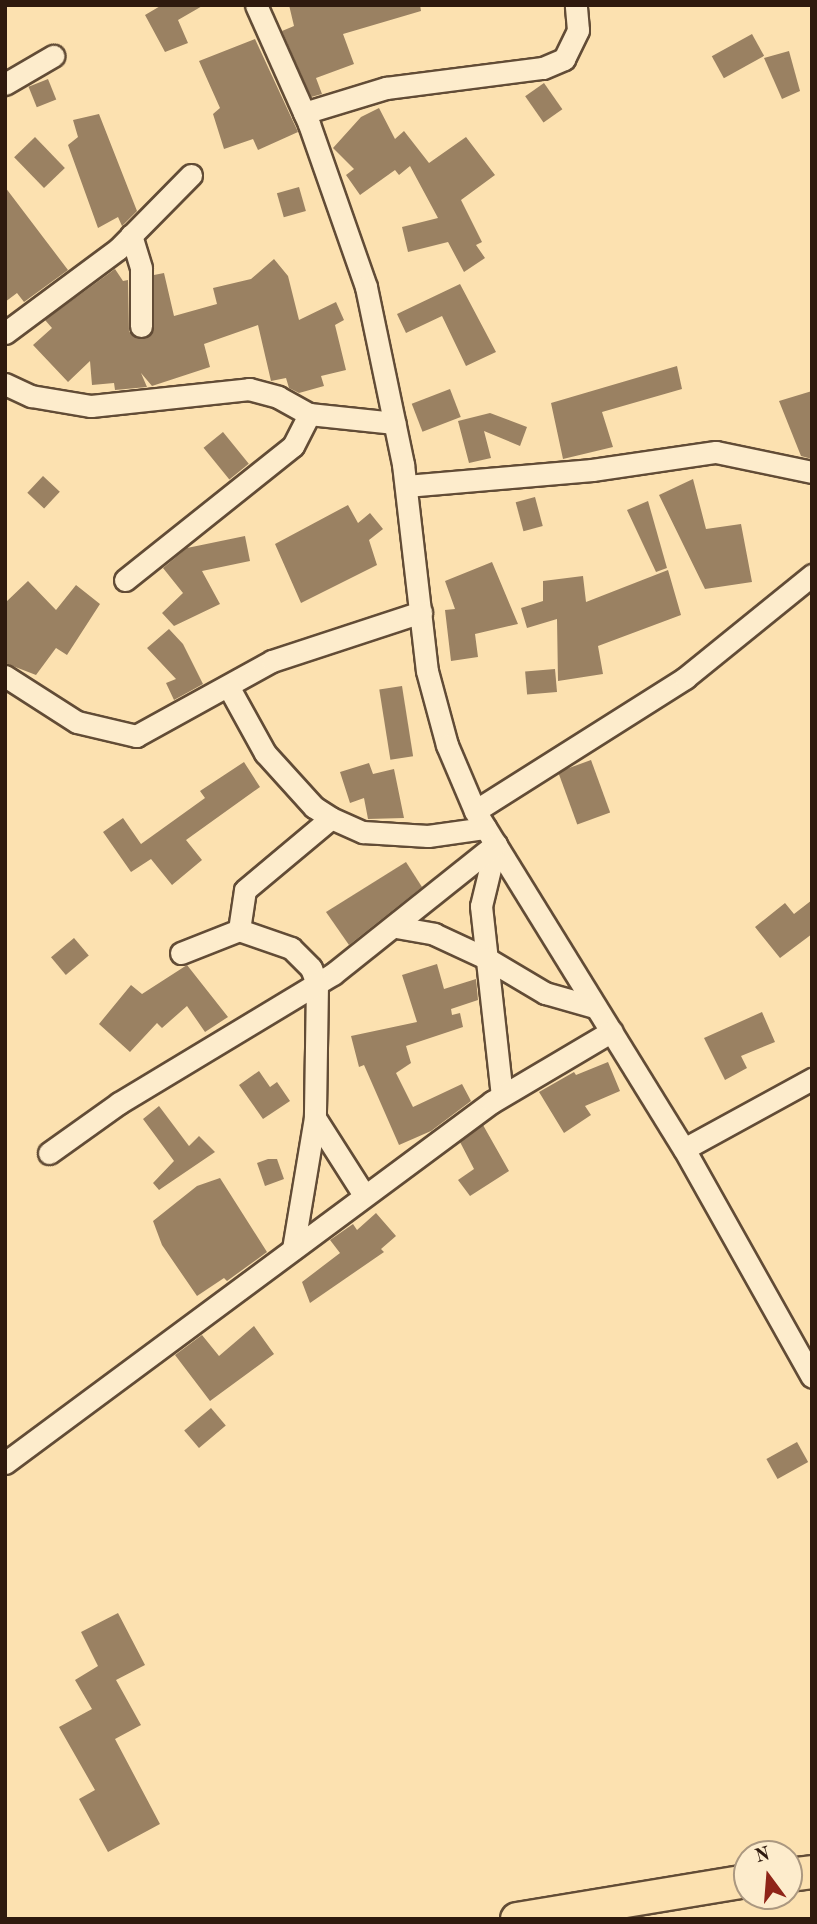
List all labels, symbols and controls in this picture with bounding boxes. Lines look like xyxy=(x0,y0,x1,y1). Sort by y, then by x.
north arrow xyxy=(733,1840,803,1910)
text: N xyxy=(753,1845,772,1867)

